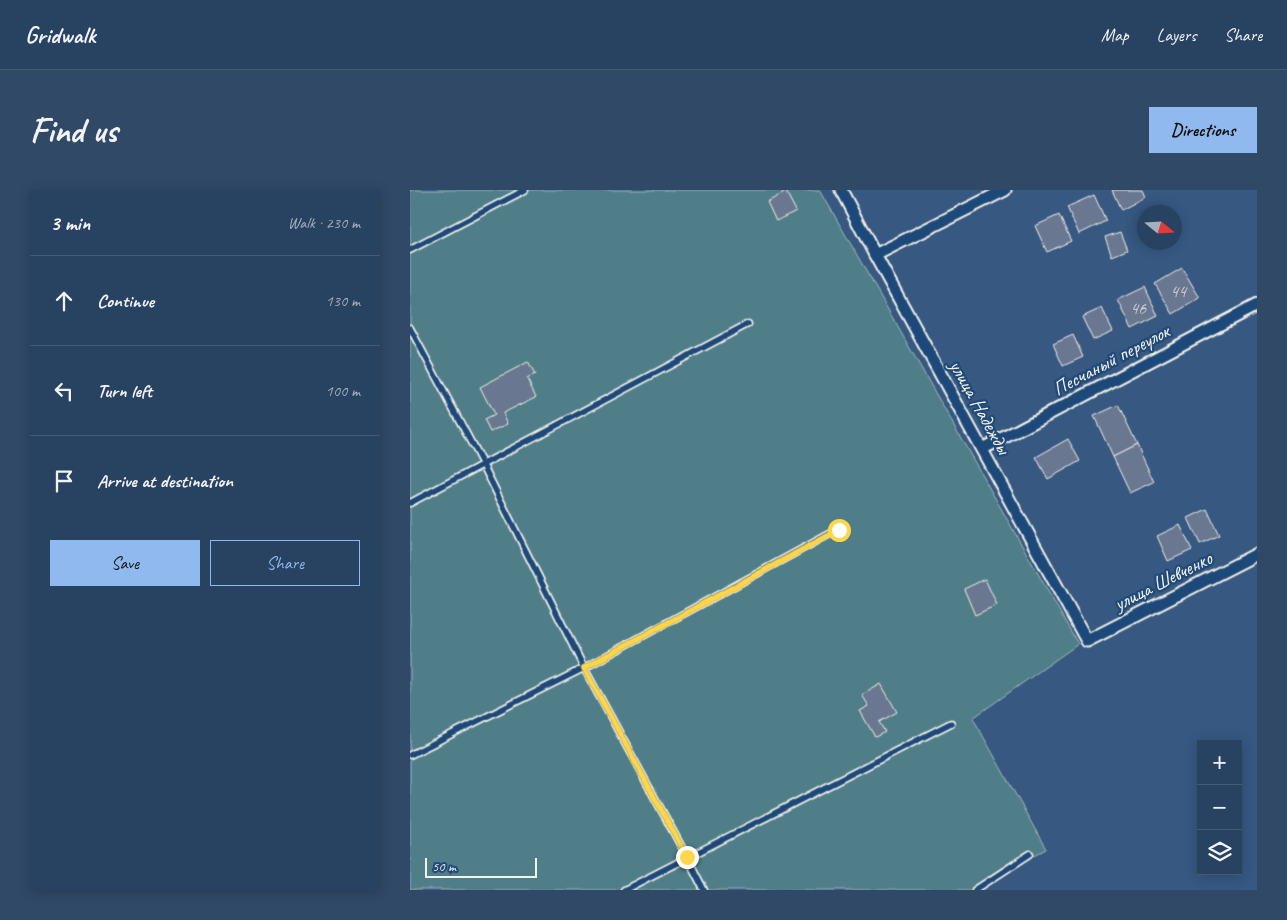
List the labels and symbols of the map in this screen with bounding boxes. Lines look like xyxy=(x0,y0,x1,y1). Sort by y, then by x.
north arrow xyxy=(1137,205,1182,250)
house number: 44 xyxy=(1170,280,1188,302)
house number: 46 xyxy=(1130,297,1147,319)
street label: Песчаный переулок xyxy=(1048,318,1175,401)
street label: улица Надежды xyxy=(943,355,1017,460)
route start xyxy=(828,519,851,542)
street label: улица Шевченко xyxy=(1109,545,1217,617)
route end xyxy=(676,846,699,869)
scale bar xyxy=(425,855,538,878)

